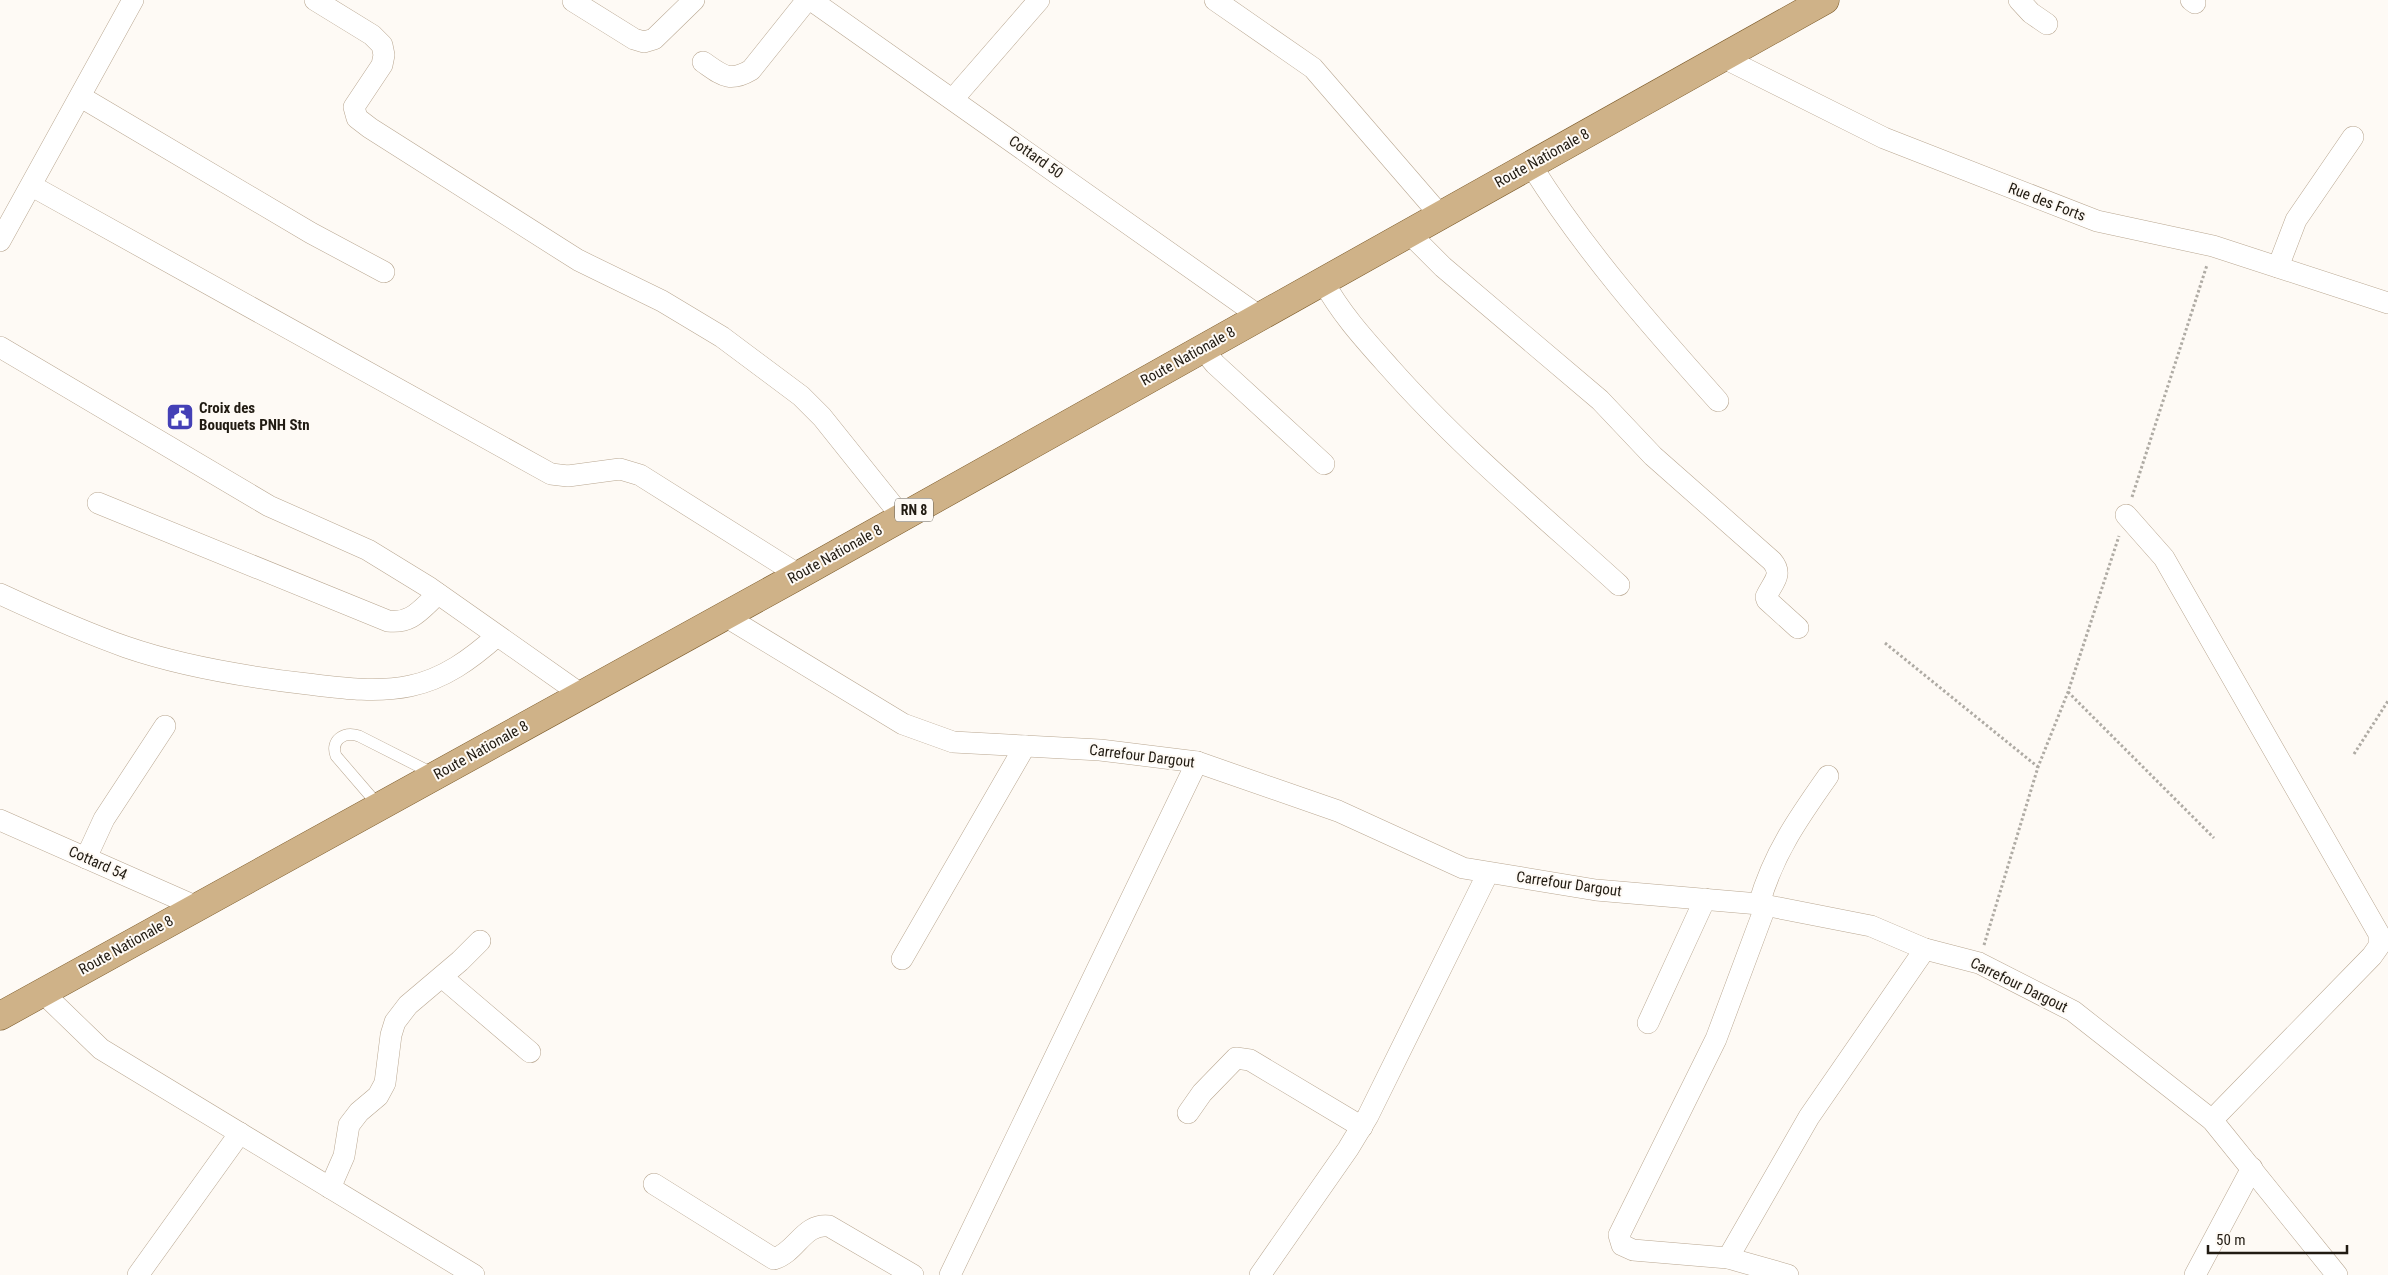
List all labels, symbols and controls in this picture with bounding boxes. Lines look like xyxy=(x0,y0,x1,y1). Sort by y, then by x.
street label: Route Nationale 8 xyxy=(1492,125,1592,191)
street label: Cottard 50 xyxy=(1005,132,1067,182)
street label: Rue des Forts xyxy=(2006,179,2088,225)
street label: Route Nationale 8 xyxy=(1138,323,1238,389)
place label: Croix des Bouquets PNH Stn xyxy=(199,399,310,434)
public building icon: Croix des Bouquets PNH Stn xyxy=(165,402,195,432)
road number: RN 8 xyxy=(895,498,933,522)
street label: Route Nationale 8 xyxy=(785,521,885,587)
street label: Route Nationale 8 xyxy=(431,717,531,783)
street label: Carrefour Dargout xyxy=(1088,741,1196,771)
street label: Cottard 54 xyxy=(66,842,130,884)
street label: Carrefour Dargout xyxy=(1515,868,1623,900)
street label: Route Nationale 8 xyxy=(76,912,176,978)
street label: Carrefour Dargout xyxy=(1967,954,2071,1016)
scale bar xyxy=(2208,1222,2347,1254)
text: 50 m xyxy=(2216,1231,2246,1249)

